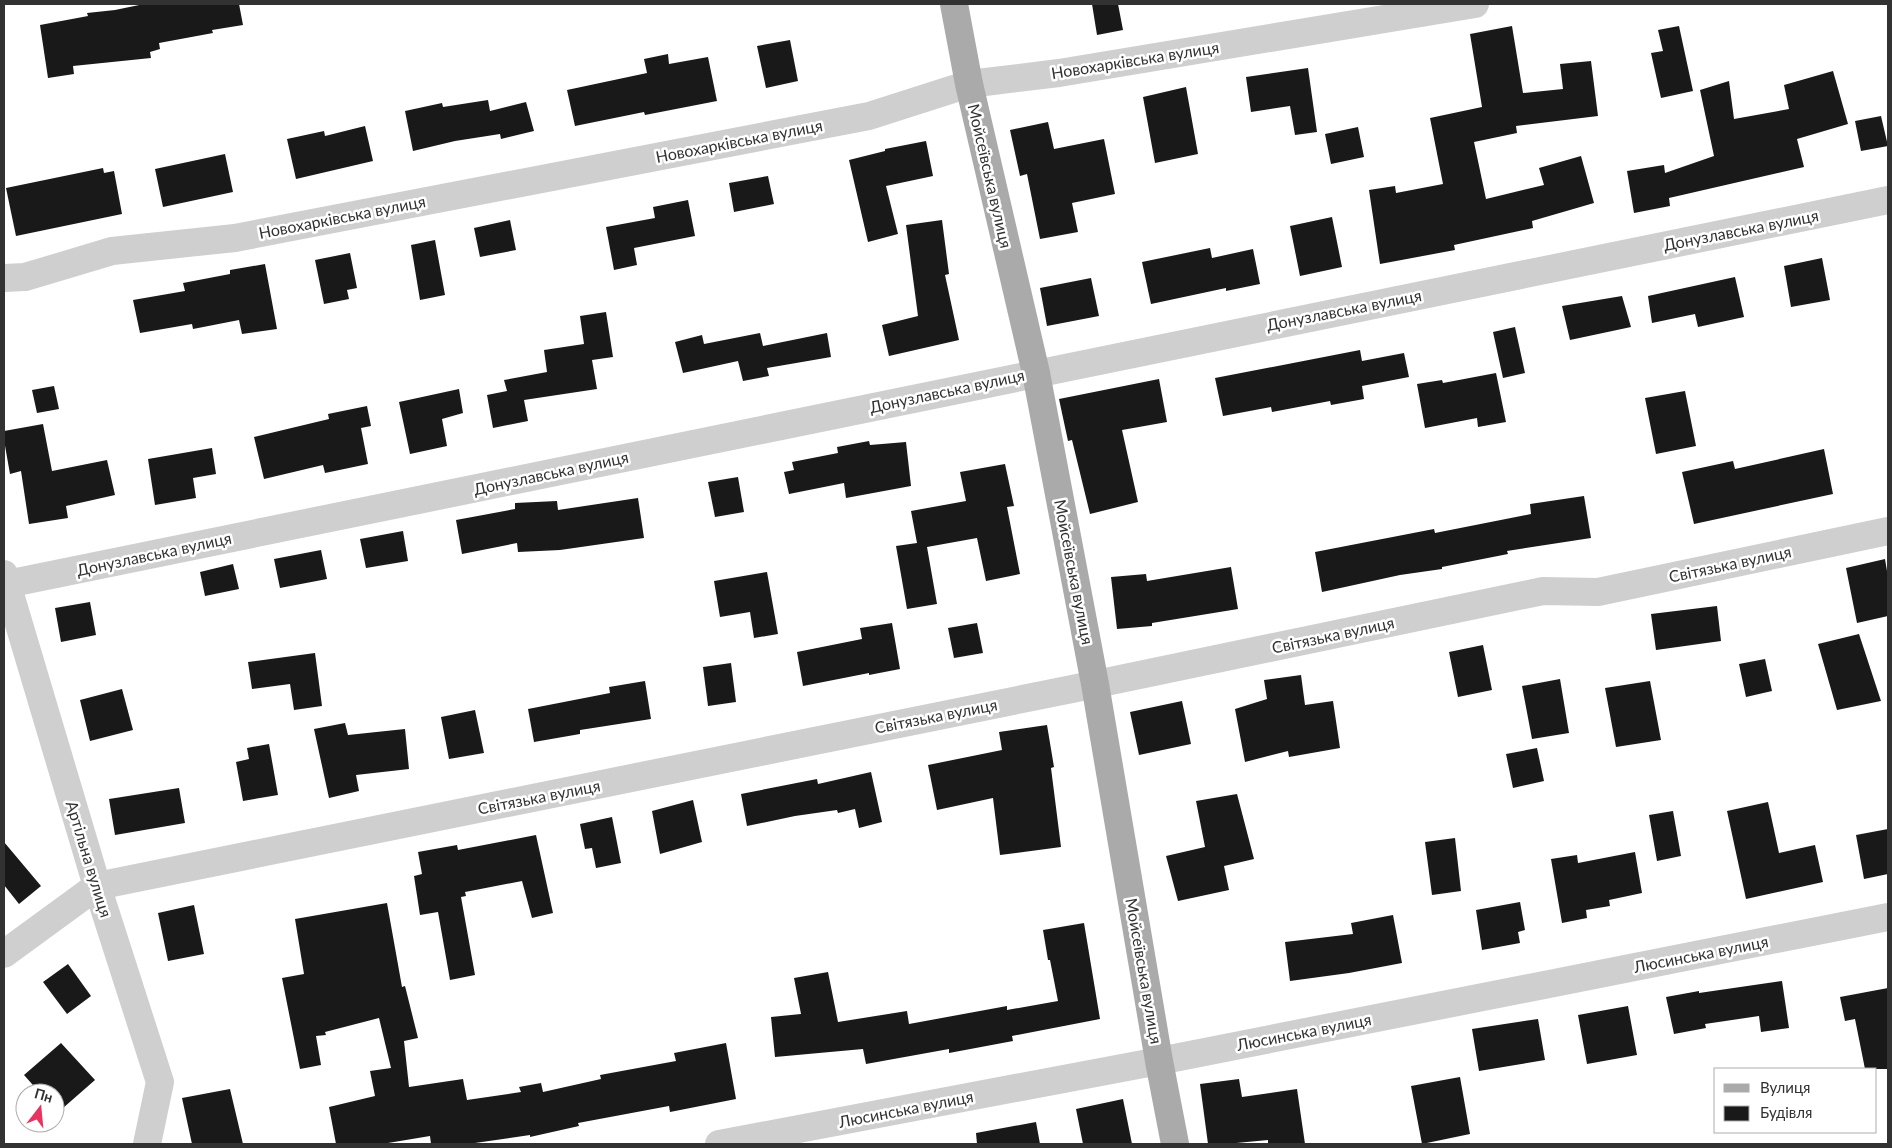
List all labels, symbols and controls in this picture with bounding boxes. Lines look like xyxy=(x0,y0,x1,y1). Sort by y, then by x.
street label: Новохарківська вулиця xyxy=(1050,37,1220,82)
street label: Мойсеївська вулиця xyxy=(965,102,1016,250)
street label: Новохарківська вулиця xyxy=(654,115,824,166)
street label: Новохарківська вулиця xyxy=(257,191,427,242)
street label: Донузлавська вулиця xyxy=(1662,205,1820,254)
street label: Донузлавська вулиця xyxy=(1265,285,1423,334)
street label: Донузлавська вулиця xyxy=(868,365,1026,416)
street label: Донузлавська вулиця xyxy=(472,447,630,498)
street label: Мойсеївська вулиця xyxy=(1051,498,1098,646)
street label: Донузлавська вулиця xyxy=(75,528,233,579)
street label: Світязька вулиця xyxy=(1667,541,1793,586)
street label: Світязька вулиця xyxy=(1270,612,1396,657)
street label: Світязька вулиця xyxy=(873,694,999,737)
street label: Світязька вулиця xyxy=(476,775,602,818)
street label: Артільна вулиця xyxy=(63,798,116,919)
street label: Мойсеївська вулиця xyxy=(1122,897,1167,1045)
street label: Люсинська вулиця xyxy=(1631,931,1770,976)
street label: Люсинська вулиця xyxy=(1234,1009,1373,1054)
legend xyxy=(1714,1068,1877,1133)
text: Вулиця xyxy=(1760,1078,1810,1096)
north arrow xyxy=(15,1083,65,1133)
text: Пн xyxy=(33,1084,55,1106)
street label: Люсинська вулиця xyxy=(836,1086,975,1131)
text: Будівля xyxy=(1760,1103,1812,1121)

